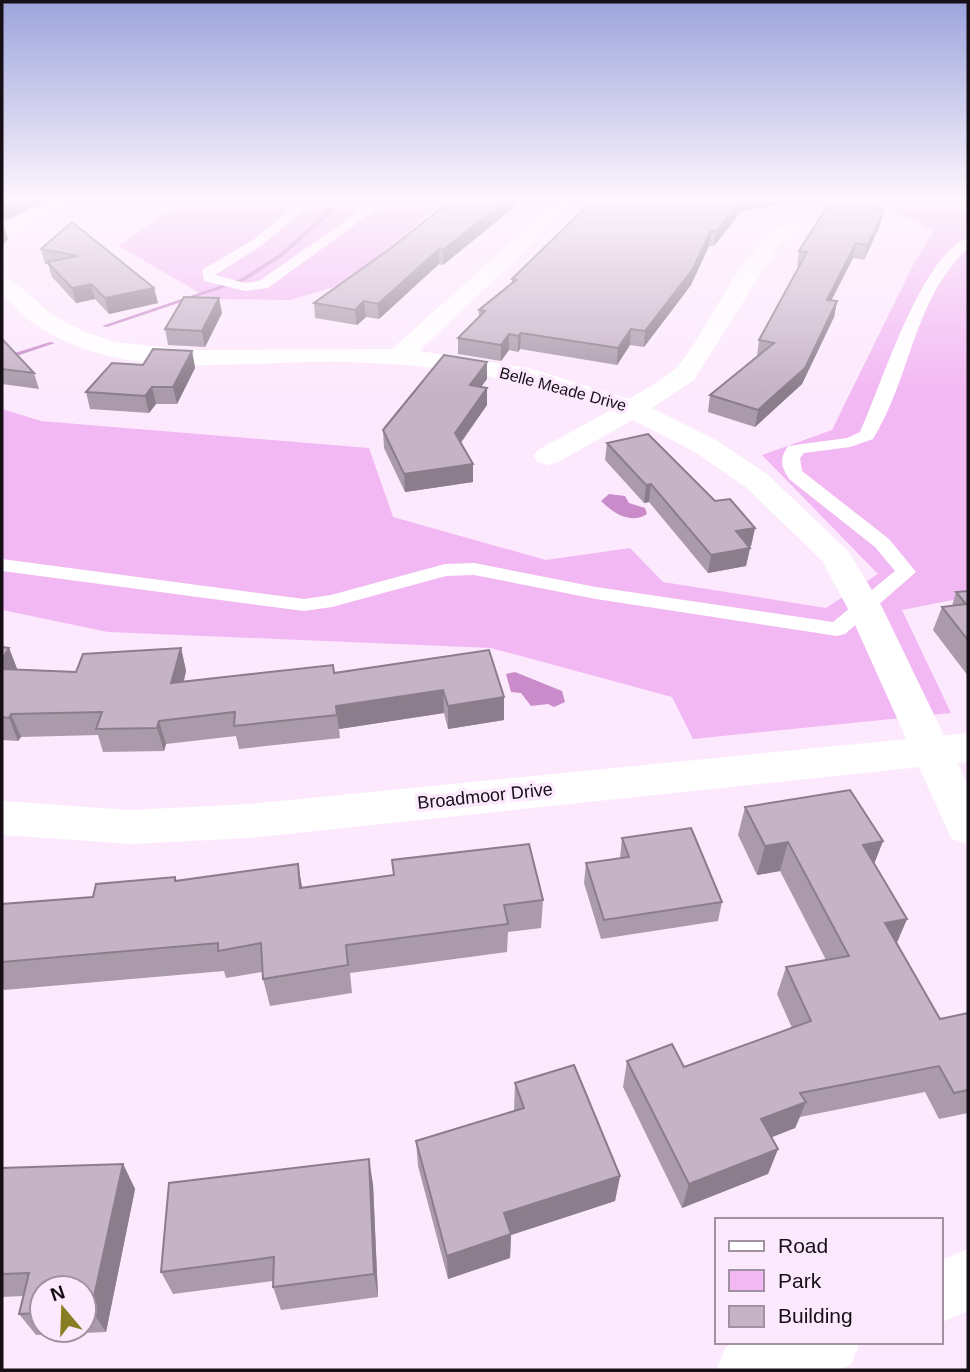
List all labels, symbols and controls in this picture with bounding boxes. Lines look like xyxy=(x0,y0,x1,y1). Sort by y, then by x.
street label: Belle Meade Drive xyxy=(498,364,628,414)
street label: Broadmoor Drive xyxy=(416,779,554,813)
legend xyxy=(715,1218,942,1344)
text: Road xyxy=(778,1234,828,1257)
text: Park xyxy=(778,1269,822,1292)
north arrow xyxy=(28,1274,98,1344)
text: N xyxy=(48,1281,68,1306)
text: Building xyxy=(778,1304,853,1327)

